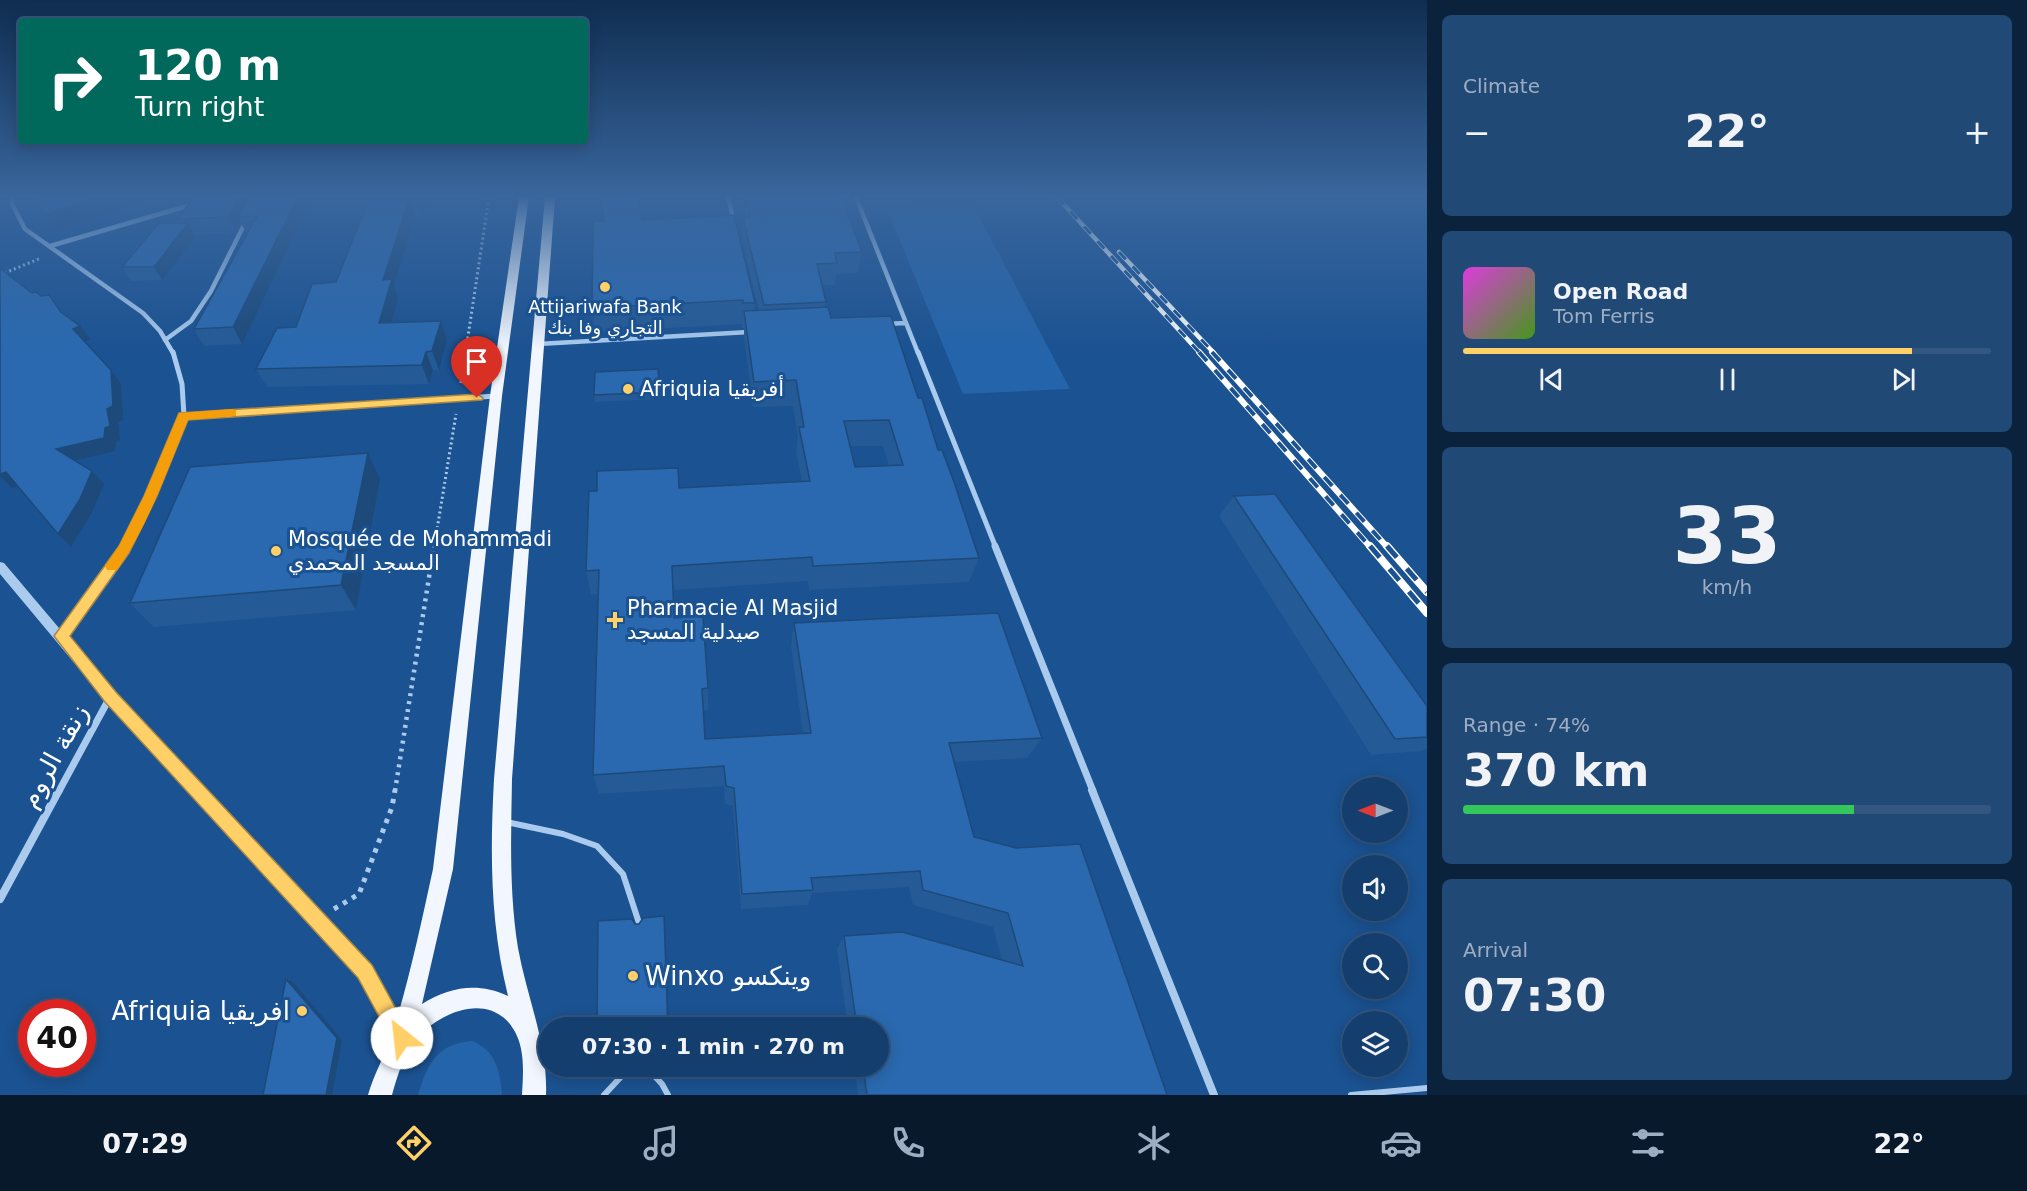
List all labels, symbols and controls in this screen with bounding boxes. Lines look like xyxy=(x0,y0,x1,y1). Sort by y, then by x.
text: 120 m xyxy=(135,41,281,90)
icon: right xyxy=(36,42,114,120)
text: Climate xyxy=(1463,74,1540,98)
text: Turn right xyxy=(135,91,264,122)
text: 22° xyxy=(1684,105,1770,158)
text: − xyxy=(1463,113,1491,152)
text: + xyxy=(1963,113,1991,152)
text: Open Road xyxy=(1553,279,1688,304)
marker: Attijariwafa Bank التجاري وفا بنك xyxy=(598,280,612,294)
place label: Attijariwafa Bank التجاري وفا بنك xyxy=(528,296,682,339)
text: Tom Ferris xyxy=(1553,304,1655,328)
pin xyxy=(451,336,502,398)
icon: arrive xyxy=(460,345,493,378)
icon: previous xyxy=(1535,363,1568,396)
icon: pause xyxy=(1711,363,1744,396)
icon: next xyxy=(1887,363,1920,396)
place label: Afriquia أفريقيا xyxy=(640,375,784,401)
marker: Afriquia أفريقيا xyxy=(621,382,635,396)
text: 33 xyxy=(1673,491,1781,581)
place label: Mosquée de Mohammadi المسجد المحمدي xyxy=(288,527,552,575)
marker: Mosquée de Mohammadi المسجد المحمدي xyxy=(269,544,283,558)
text: km/h xyxy=(1702,575,1752,599)
place label: Pharmacie Al Masjid صيدلية المسجد xyxy=(627,596,838,644)
marker: Pharmacie Al Masjid صيدلية المسجد xyxy=(608,613,622,627)
street label: زنقة الروم xyxy=(13,699,95,813)
text: Range · 74% xyxy=(1463,713,1590,737)
text: 370 km xyxy=(1463,744,1649,797)
north arrow xyxy=(1342,777,1408,843)
map controls xyxy=(1342,777,1408,1077)
button: sound xyxy=(1342,855,1408,921)
button: search xyxy=(1342,933,1408,999)
text: Arrival xyxy=(1463,938,1528,962)
place label: Winxo وينكسو xyxy=(645,961,811,992)
marker: Winxo وينكسو xyxy=(626,969,640,983)
text: 07:30 xyxy=(1463,969,1606,1022)
place label: Afriquia افريقيا xyxy=(112,996,290,1027)
speed limit sign: 40 xyxy=(18,999,96,1077)
marker: Afriquia افريقيا xyxy=(295,1004,309,1018)
position arrow xyxy=(370,1006,434,1070)
button: layers xyxy=(1342,1011,1408,1077)
text: 07:30 · 1 min · 270 m xyxy=(582,1034,845,1059)
icon: directions xyxy=(393,1122,435,1164)
icon: music xyxy=(640,1122,682,1164)
icon: phone xyxy=(887,1122,929,1164)
icon: climate xyxy=(1133,1122,1175,1164)
icon: car xyxy=(1380,1122,1422,1164)
icon: filters xyxy=(1627,1122,1669,1164)
text: 07:29 xyxy=(102,1128,188,1159)
text: 22° xyxy=(1873,1128,1925,1159)

